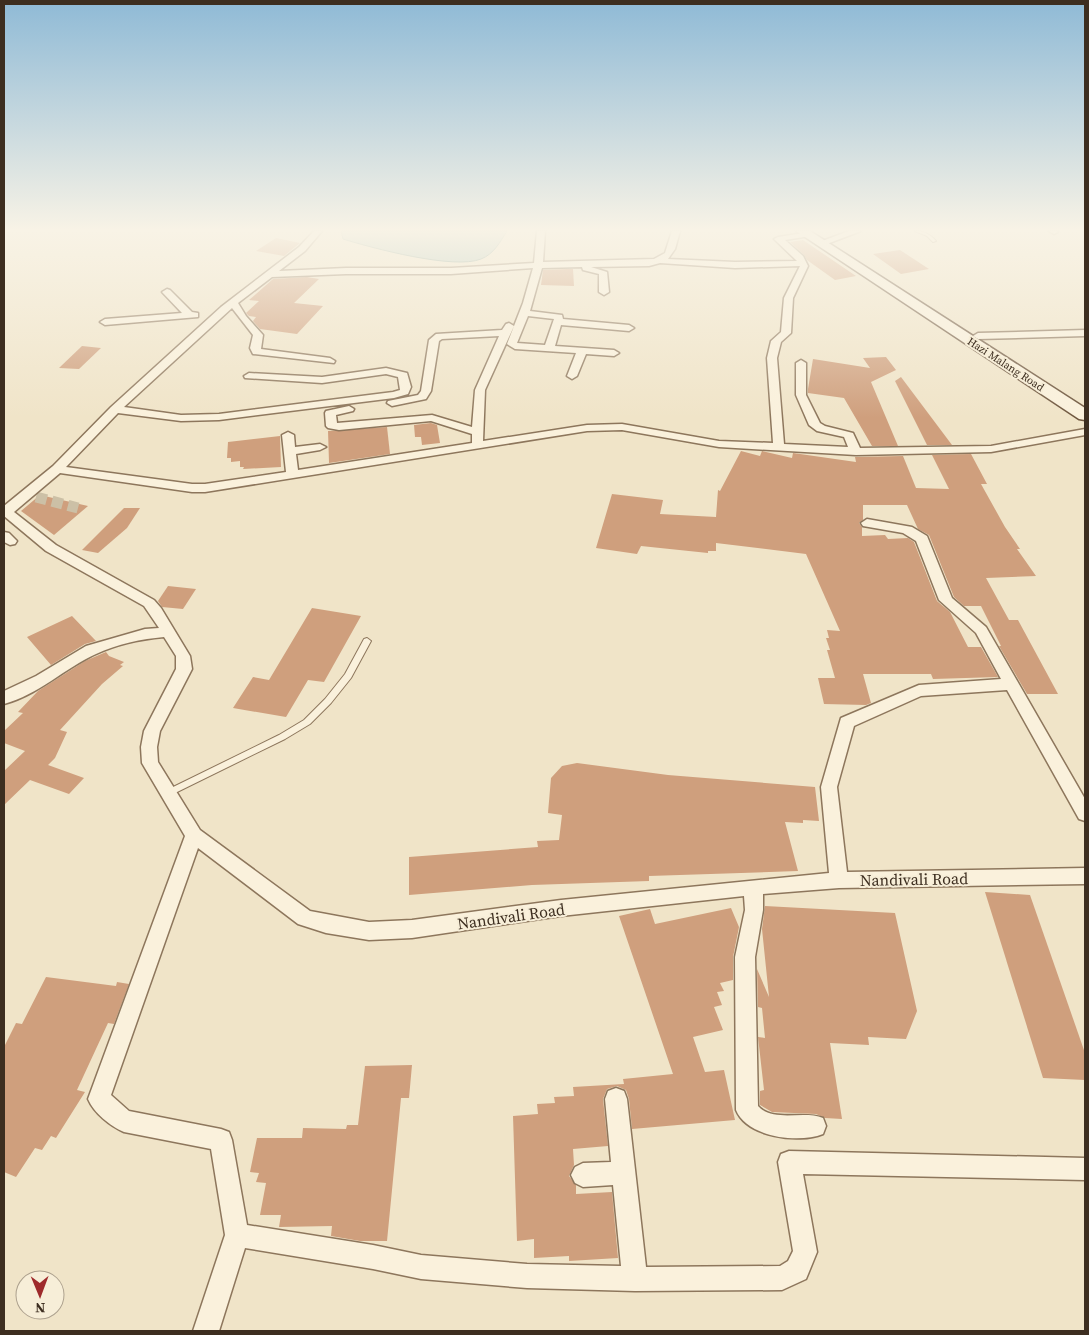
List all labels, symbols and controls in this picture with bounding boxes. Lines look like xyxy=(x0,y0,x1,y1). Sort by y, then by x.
street label: Hazi Malang Road xyxy=(964,334,1048,395)
street label: Nandivali Road xyxy=(860,867,968,891)
street label: Nandivali Road xyxy=(456,898,566,934)
north arrow xyxy=(15,1270,65,1320)
text: N xyxy=(35,1298,46,1318)

